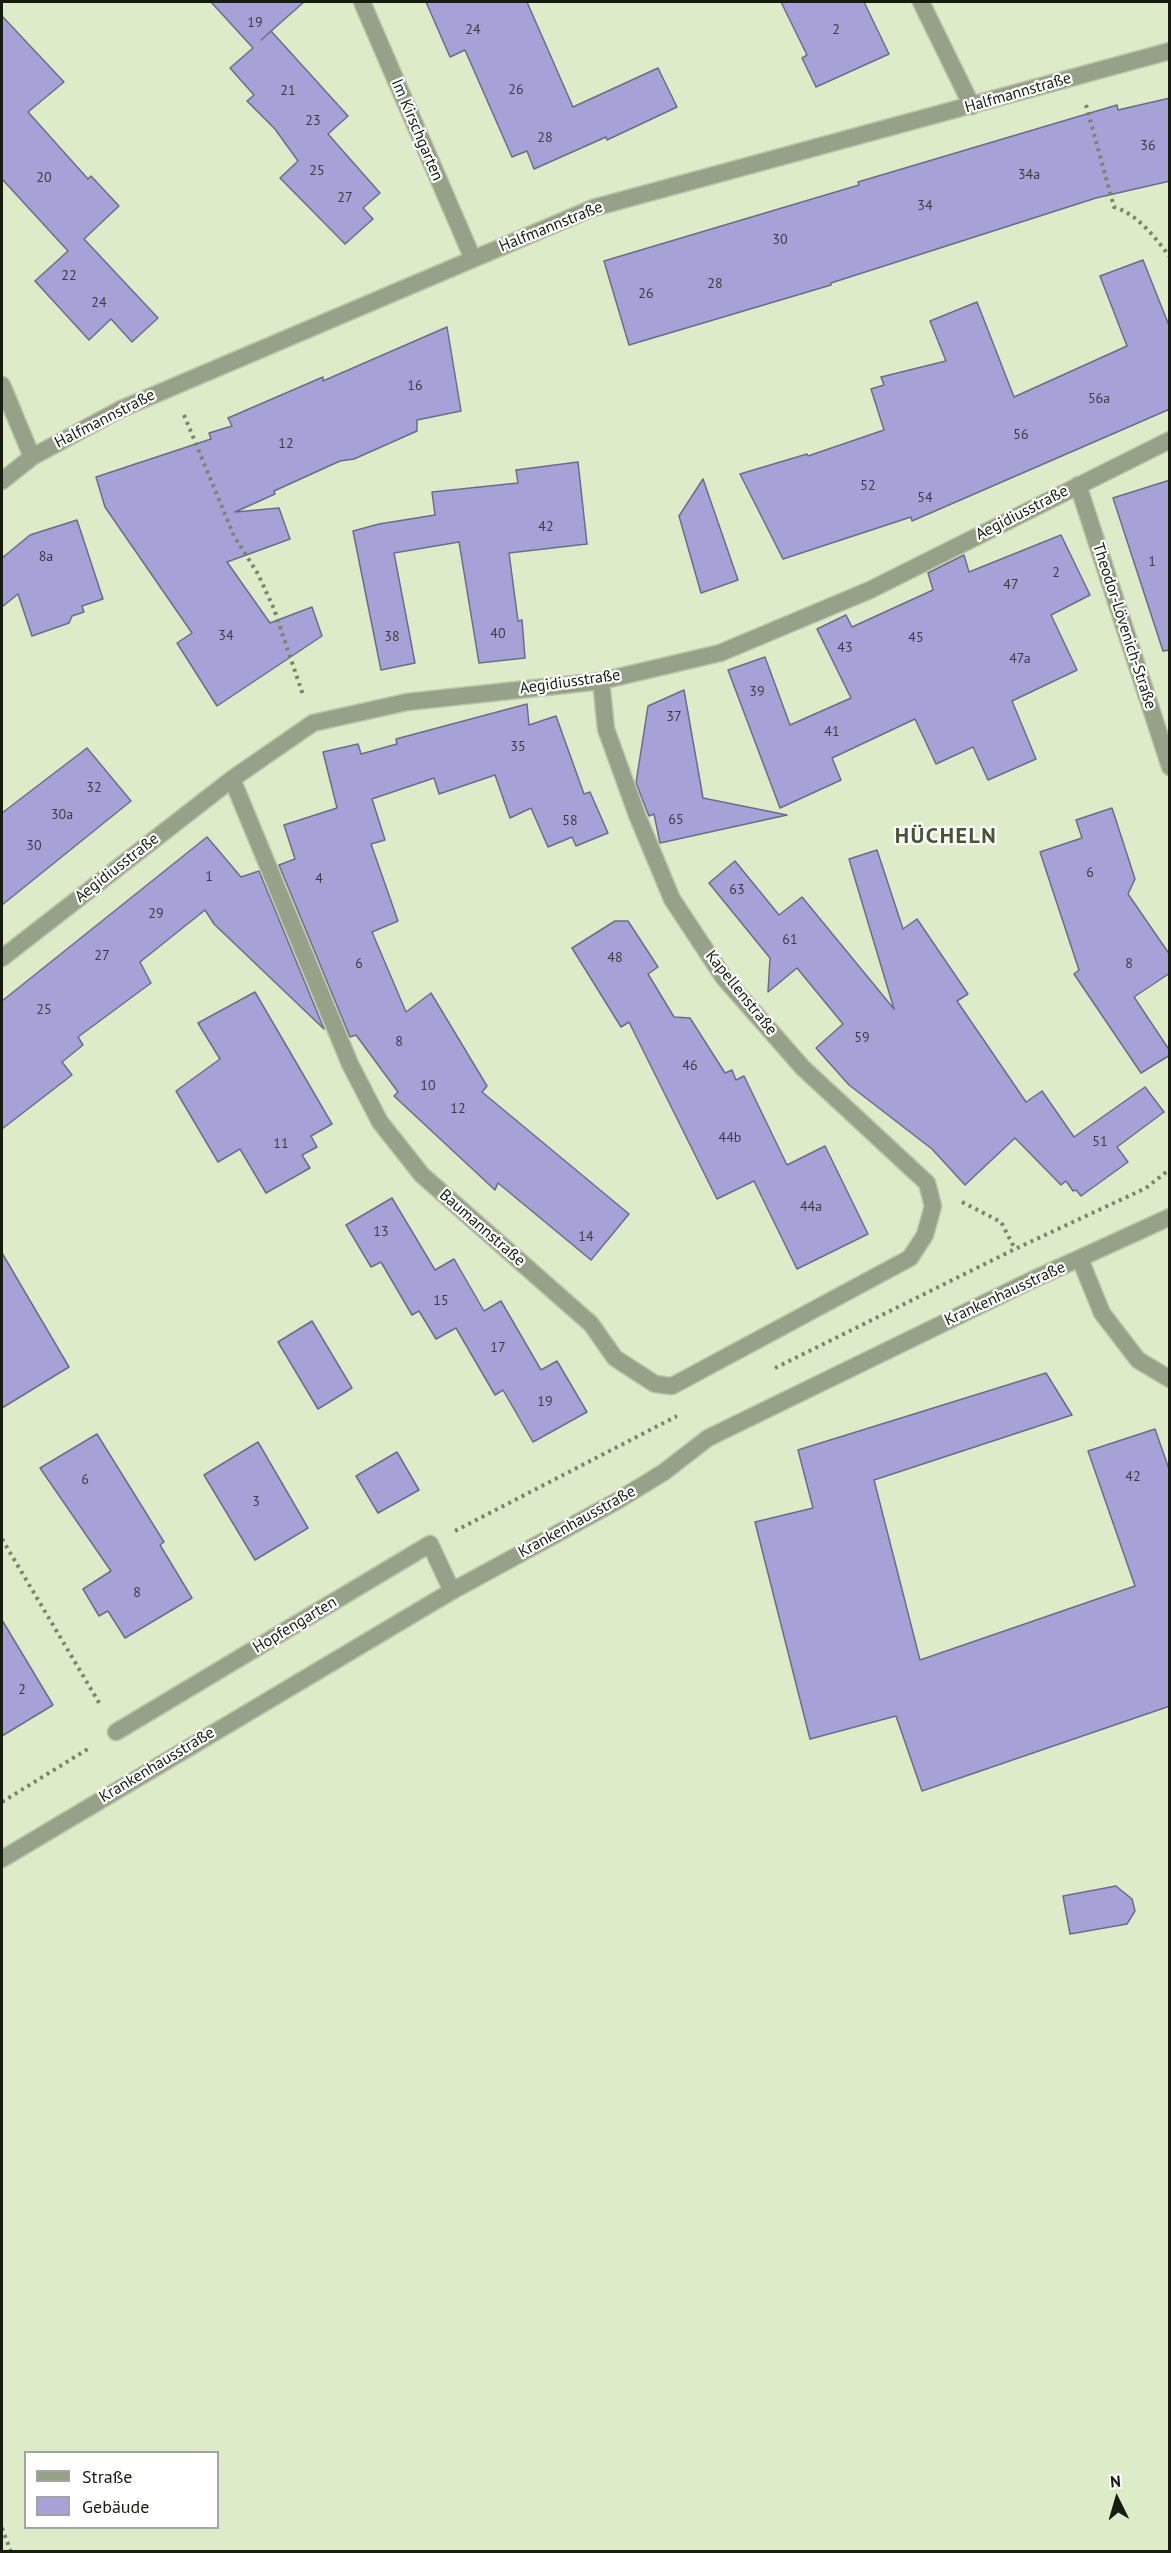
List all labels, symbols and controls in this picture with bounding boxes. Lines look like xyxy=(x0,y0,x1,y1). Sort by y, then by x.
house number: 19 xyxy=(247,15,263,31)
house number: 24 xyxy=(465,22,481,38)
house number: 2 xyxy=(832,22,840,38)
street label: Halfmannstraße xyxy=(962,69,1074,117)
street label: Im Kirschgarten xyxy=(387,76,447,184)
house number: 26 xyxy=(508,82,524,98)
house number: 21 xyxy=(280,83,296,99)
house number: 23 xyxy=(305,113,321,129)
house number: 28 xyxy=(537,130,553,146)
house number: 36 xyxy=(1140,138,1156,154)
house number: 25 xyxy=(309,163,325,179)
house number: 34a xyxy=(1018,167,1040,183)
house number: 20 xyxy=(36,170,52,186)
house number: 27 xyxy=(337,190,353,206)
street label: Halfmannstraße xyxy=(496,197,606,257)
house number: 34 xyxy=(917,198,933,214)
house number: 30 xyxy=(772,232,788,248)
house number: 22 xyxy=(61,268,77,284)
house number: 28 xyxy=(707,276,723,292)
house number: 26 xyxy=(638,286,654,302)
house number: 24 xyxy=(91,295,107,311)
house number: 16 xyxy=(407,378,423,394)
street label: Halfmannstraße xyxy=(52,385,158,453)
house number: 56a xyxy=(1088,391,1110,407)
house number: 56 xyxy=(1013,427,1029,443)
house number: 12 xyxy=(278,436,294,452)
house number: 52 xyxy=(860,478,876,494)
street label: Aegidiusstraße xyxy=(972,481,1072,545)
house number: 54 xyxy=(917,490,933,506)
house number: 42 xyxy=(538,519,554,535)
street label: Theodor-Lövenich-Straße xyxy=(1088,540,1160,712)
house number: 8a xyxy=(39,549,53,565)
house number: 1 xyxy=(1148,554,1156,570)
house number: 2 xyxy=(1052,565,1060,581)
house number: 47 xyxy=(1003,577,1019,593)
house number: 40 xyxy=(490,626,506,642)
house number: 34 xyxy=(218,628,234,644)
house number: 38 xyxy=(384,629,400,645)
house number: 45 xyxy=(908,630,924,646)
house number: 43 xyxy=(837,640,853,656)
house number: 47a xyxy=(1009,651,1031,667)
street label: Aegidiusstraße xyxy=(518,665,622,699)
house number: 39 xyxy=(749,684,765,700)
house number: 37 xyxy=(666,709,682,725)
house number: 41 xyxy=(824,724,840,740)
house number: 35 xyxy=(510,739,526,755)
house number: 32 xyxy=(86,780,102,796)
house number: 30a xyxy=(51,807,73,823)
house number: 65 xyxy=(668,812,684,828)
house number: 58 xyxy=(562,813,578,829)
district label: HÜCHELN xyxy=(895,824,997,850)
street label: Aegidiusstraße xyxy=(71,829,163,907)
house number: 30 xyxy=(26,838,42,854)
house number: 6 xyxy=(1086,865,1094,881)
house number: 1 xyxy=(205,869,213,885)
house number: 4 xyxy=(315,871,323,887)
house number: 63 xyxy=(729,882,745,898)
house number: 29 xyxy=(148,906,164,922)
house number: 61 xyxy=(782,932,798,948)
street label: Kapellenstraße xyxy=(701,947,781,1039)
house number: 27 xyxy=(94,948,110,964)
house number: 48 xyxy=(607,950,623,966)
house number: 6 xyxy=(355,956,363,972)
house number: 8 xyxy=(1125,956,1133,972)
house number: 25 xyxy=(36,1002,52,1018)
house number: 59 xyxy=(854,1030,870,1046)
house number: 8 xyxy=(395,1034,403,1050)
house number: 46 xyxy=(682,1058,698,1074)
house number: 10 xyxy=(420,1078,436,1094)
house number: 12 xyxy=(450,1101,466,1117)
house number: 44b xyxy=(719,1130,741,1146)
house number: 51 xyxy=(1092,1134,1108,1150)
house number: 11 xyxy=(273,1136,289,1152)
street label: Baumannstraße xyxy=(435,1186,529,1270)
house number: 44a xyxy=(800,1199,822,1215)
house number: 13 xyxy=(373,1224,389,1240)
house number: 14 xyxy=(578,1229,594,1245)
street label: Krankenhausstraße xyxy=(942,1258,1068,1330)
house number: 15 xyxy=(433,1293,449,1309)
house number: 17 xyxy=(490,1340,506,1356)
house number: 19 xyxy=(537,1394,553,1410)
house number: 42 xyxy=(1125,1469,1141,1485)
house number: 6 xyxy=(81,1472,89,1488)
street label: Krankenhausstraße xyxy=(515,1482,639,1562)
house number: 3 xyxy=(252,1494,260,1510)
house number: 8 xyxy=(133,1585,141,1601)
street label: Hopfengarten xyxy=(250,1593,340,1657)
house number: 2 xyxy=(18,1682,26,1698)
street label: Krankenhausstraße xyxy=(96,1723,218,1807)
legend xyxy=(24,2451,219,2529)
text: Straße xyxy=(82,2465,133,2488)
north arrow xyxy=(1087,2469,1147,2529)
text: N xyxy=(1109,2471,1122,2491)
text: Gebäude xyxy=(82,2495,149,2518)

